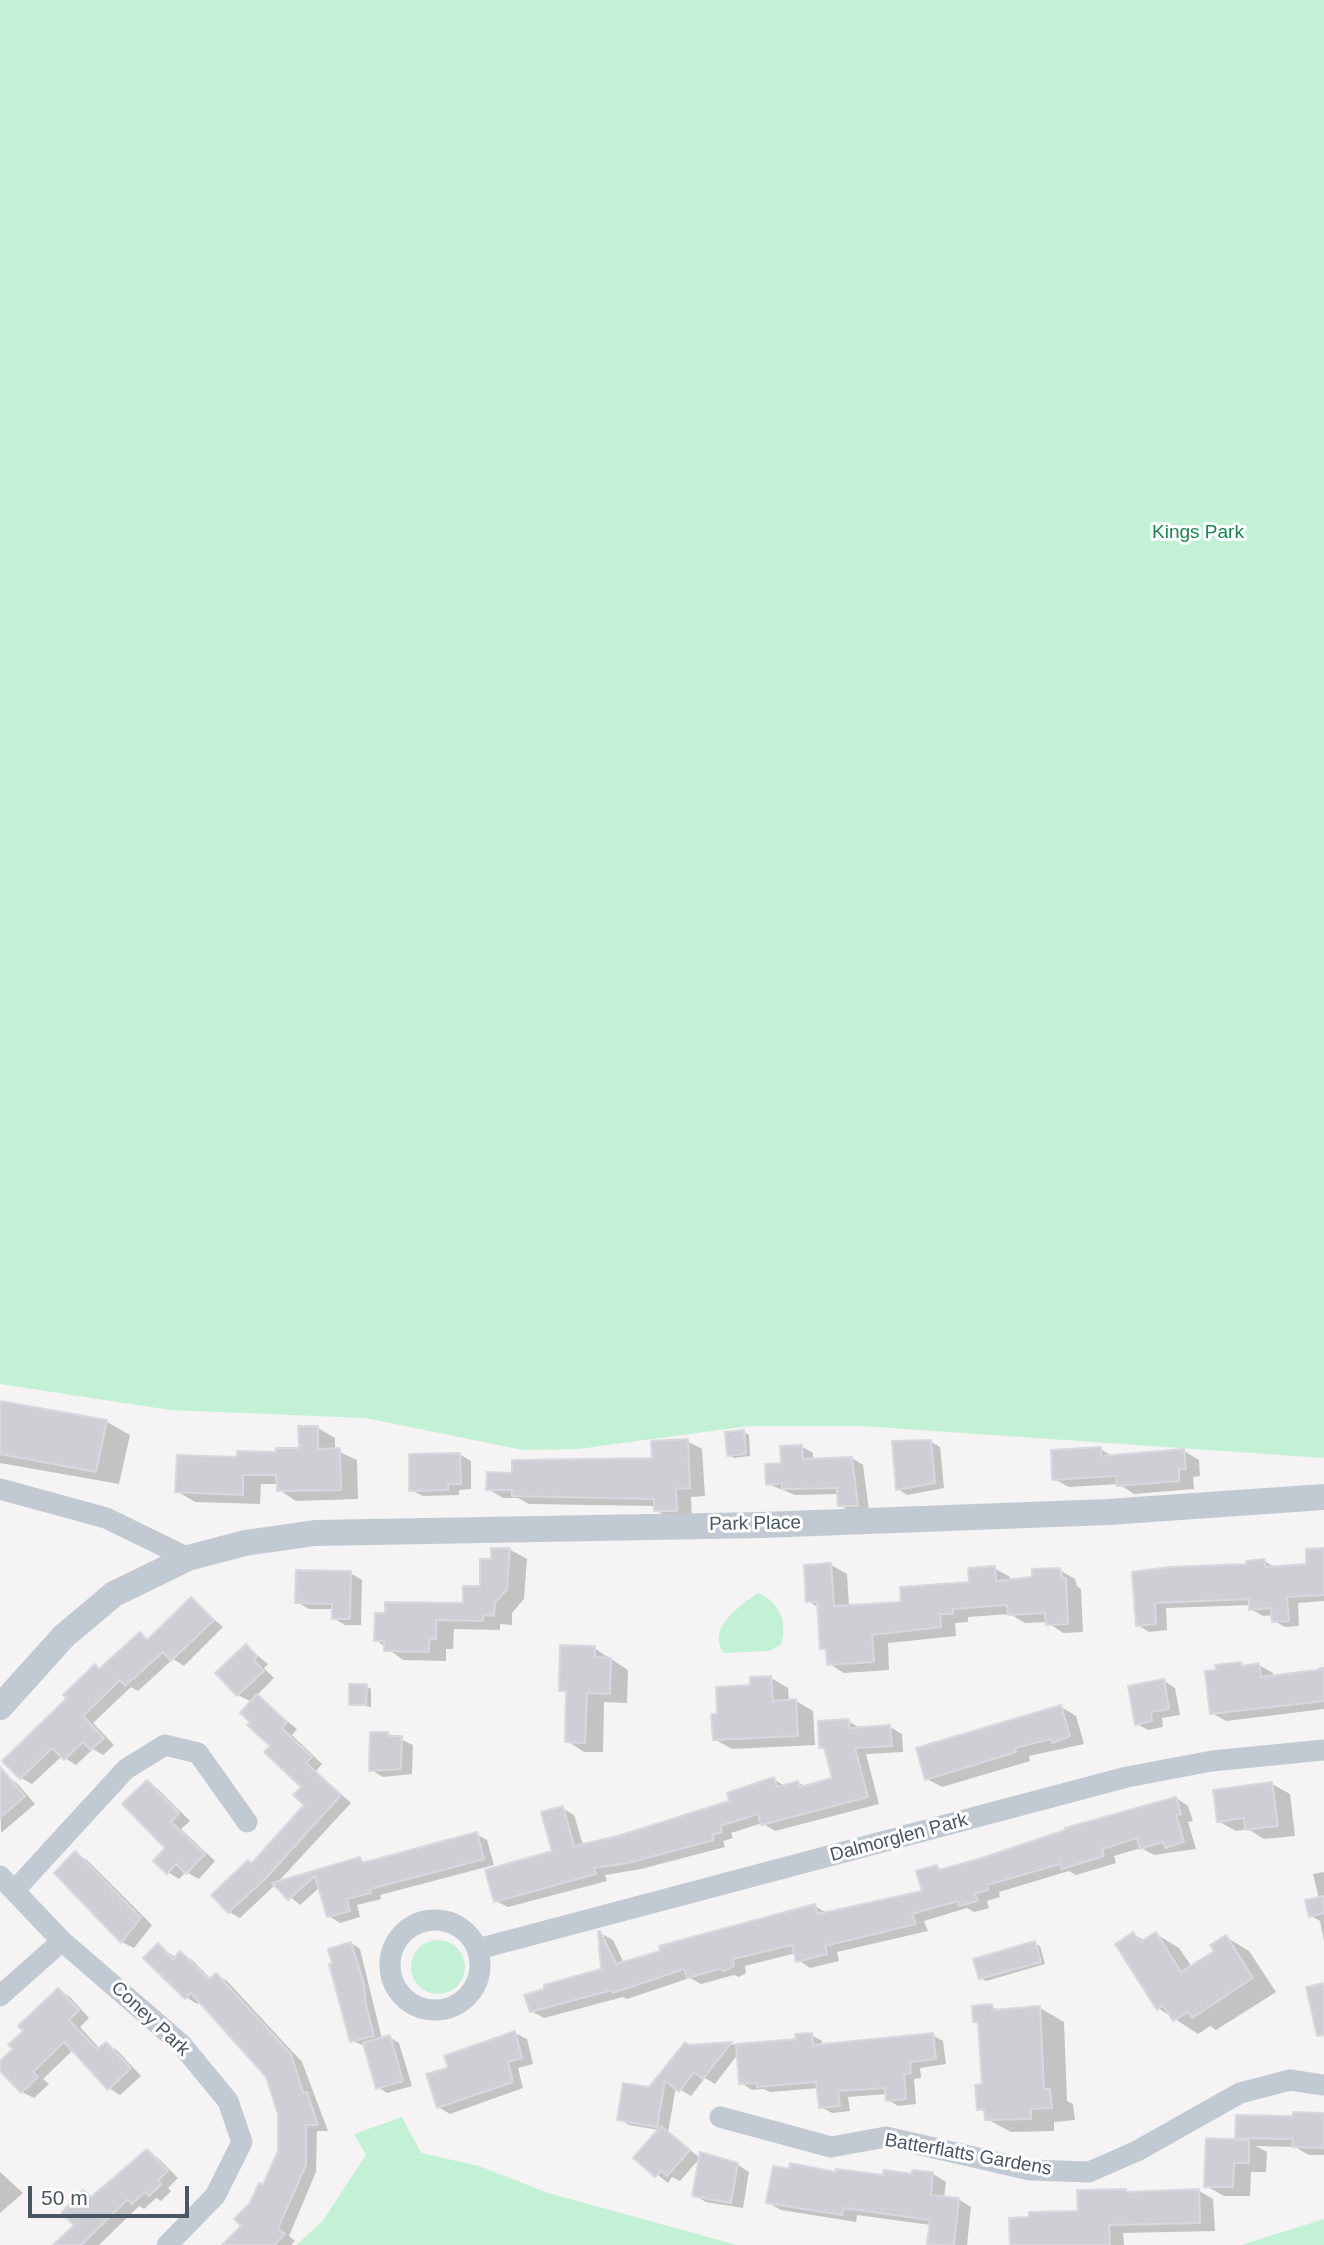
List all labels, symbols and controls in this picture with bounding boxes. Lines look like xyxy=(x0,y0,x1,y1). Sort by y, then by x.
park label: Kings Park xyxy=(1152,522,1244,544)
street label: Park Place xyxy=(709,1512,801,1536)
street label: Dalmorglen Park xyxy=(828,1809,970,1867)
street label: Coney Park xyxy=(106,1977,194,2061)
street label: Batterflatts Gardens xyxy=(883,2129,1053,2181)
scale bar xyxy=(32,2172,192,2216)
text: 50 m xyxy=(41,2186,88,2209)

